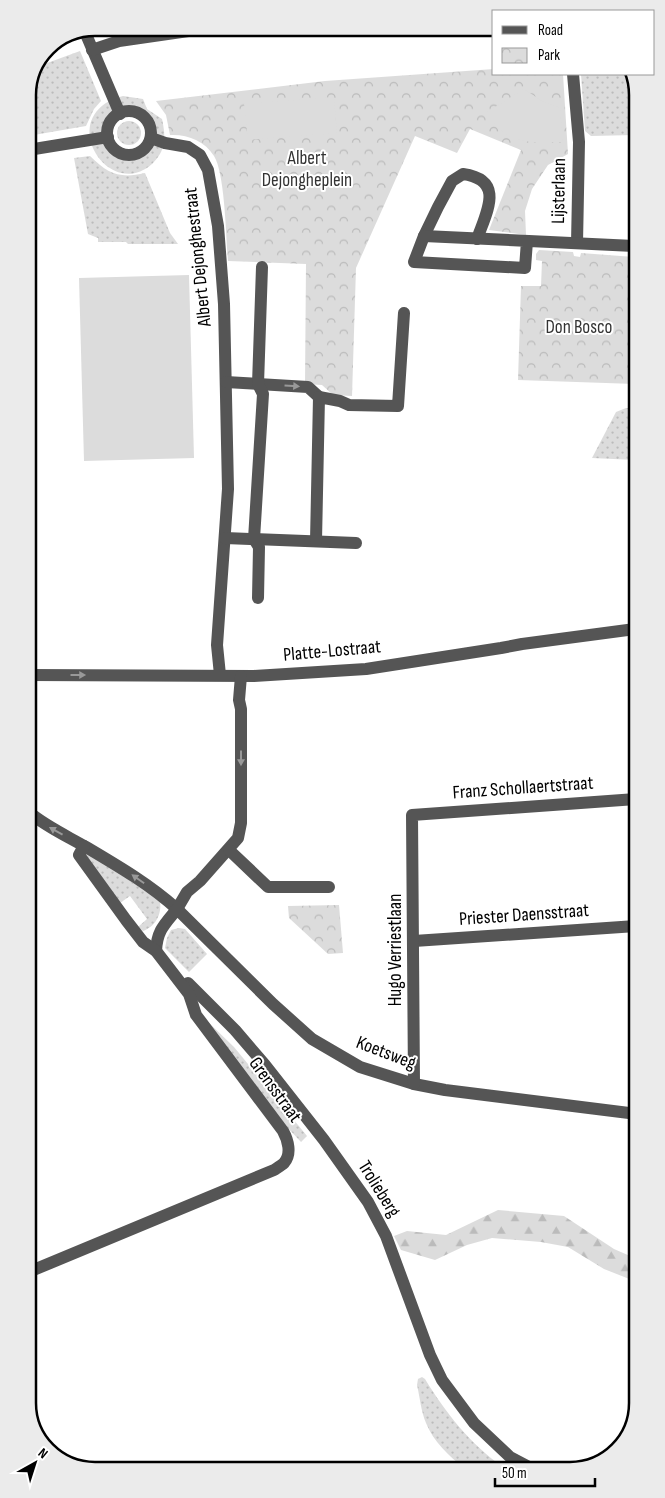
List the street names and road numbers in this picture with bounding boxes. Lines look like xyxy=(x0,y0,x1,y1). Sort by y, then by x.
street label: Lijsterlaan xyxy=(547,158,571,224)
street label: Albert Dejonghestraat xyxy=(179,186,217,329)
street label: Platte-Lostraat xyxy=(282,635,382,667)
street label: Franz Schollaertstraat xyxy=(452,772,594,804)
street label: Hugo Verriestlaan xyxy=(384,894,407,1006)
street label: Priester Daensstraat xyxy=(458,899,590,931)
street label: Koetsweg xyxy=(353,1031,419,1075)
street label: Grensstraat xyxy=(244,1053,307,1127)
street label: Trolieberg xyxy=(353,1156,406,1222)

